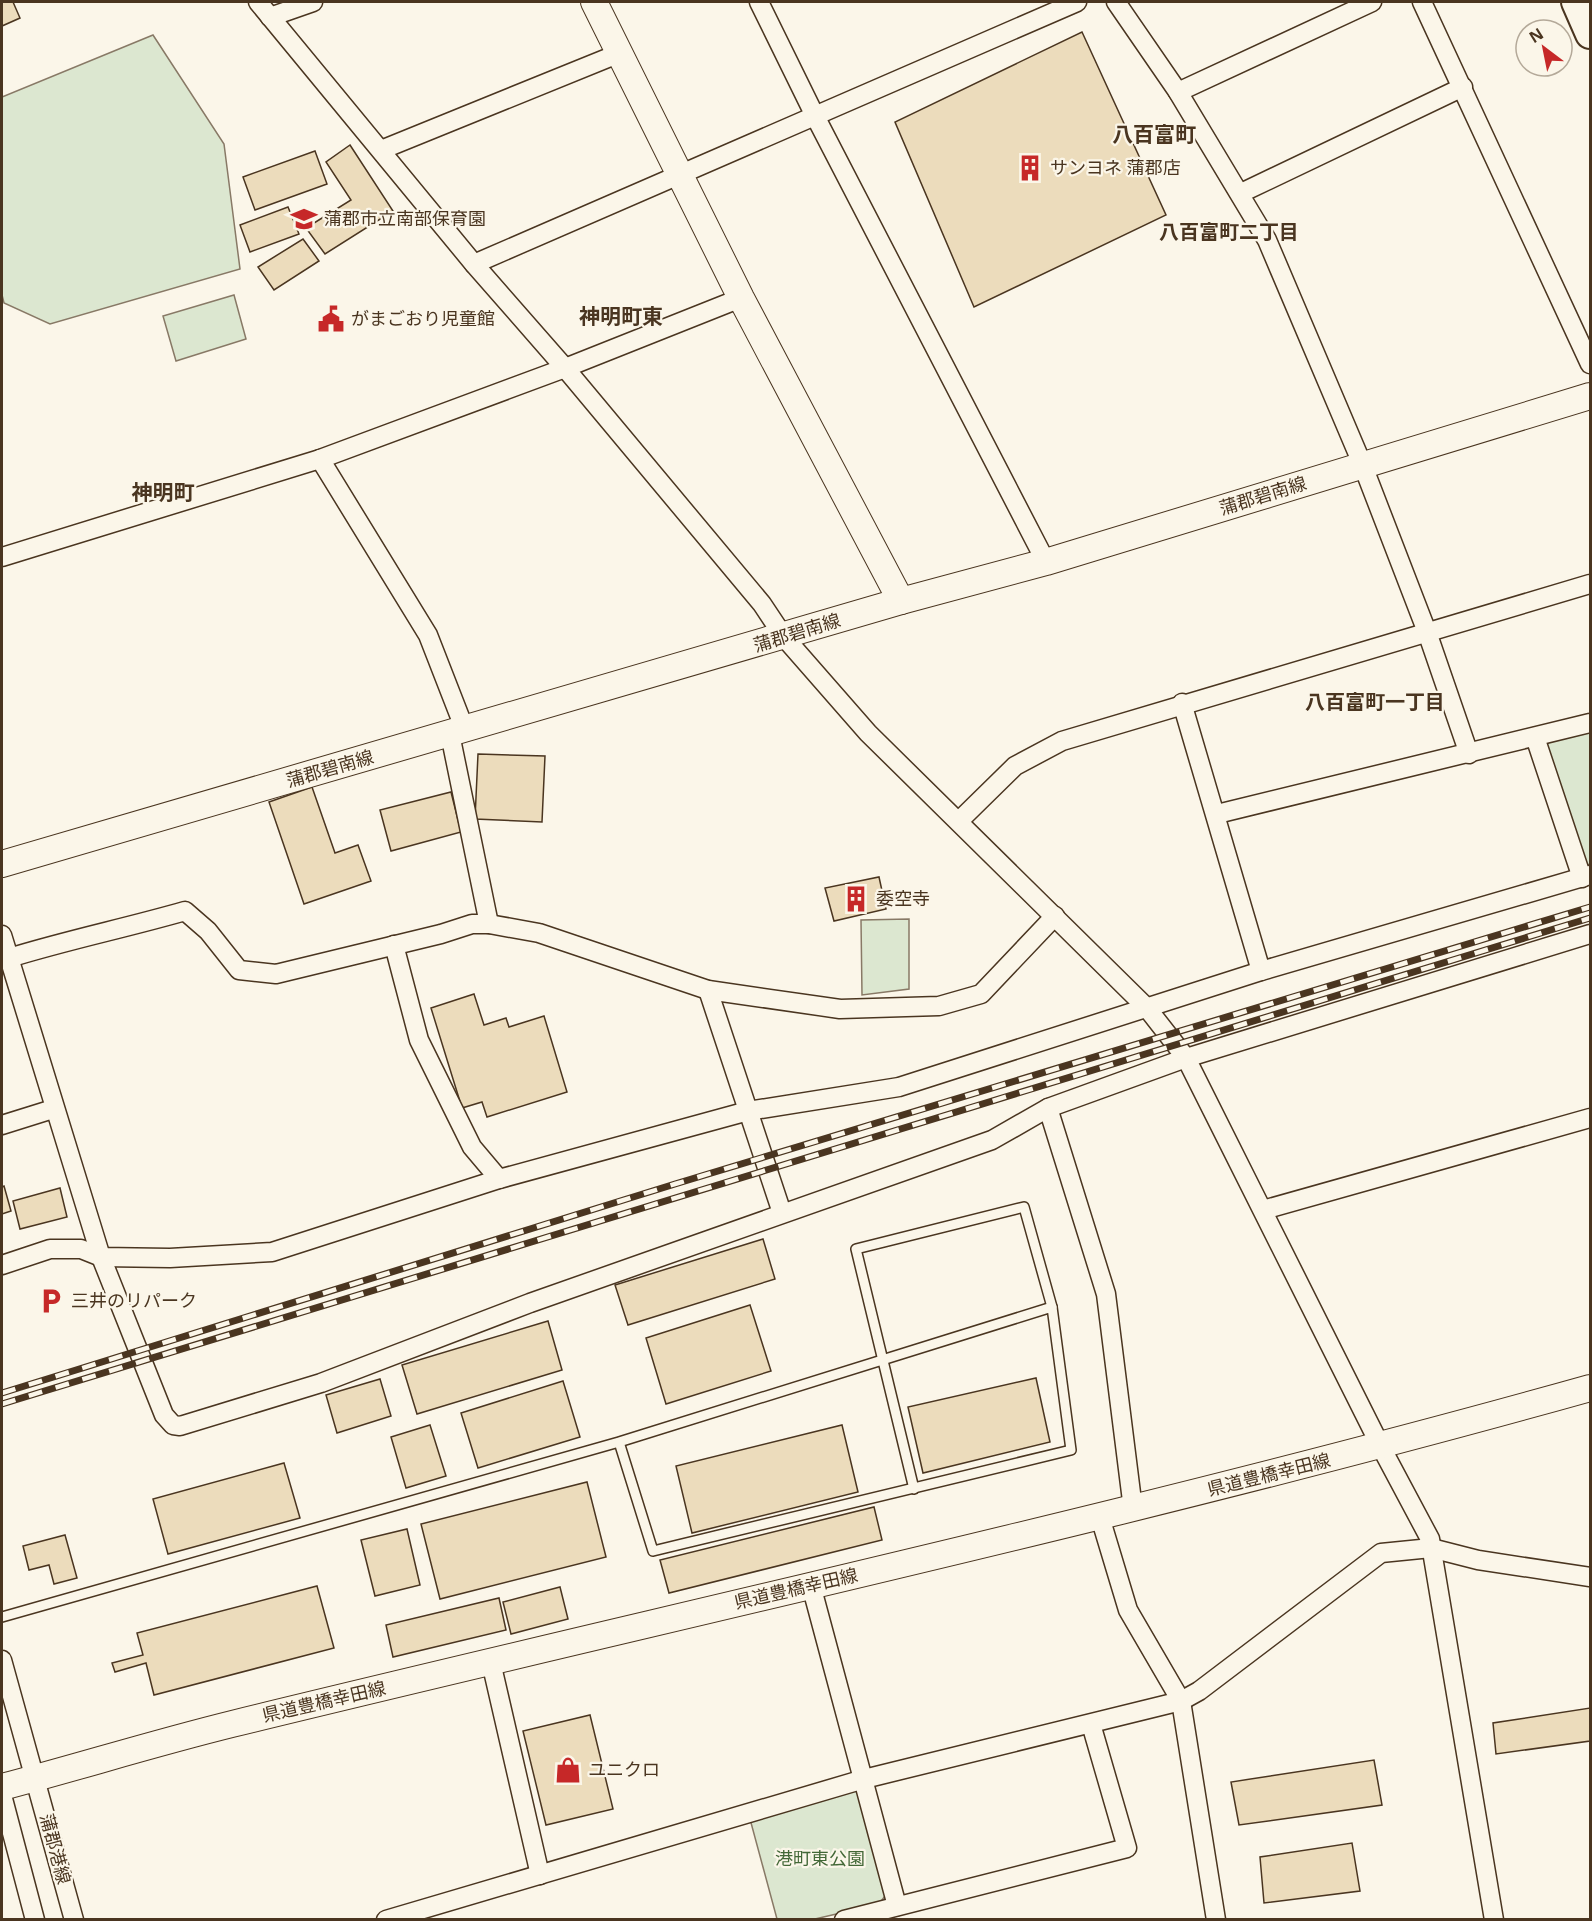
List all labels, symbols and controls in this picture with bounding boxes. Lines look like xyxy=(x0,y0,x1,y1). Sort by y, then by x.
north arrow xyxy=(1514,18,1574,78)
text: N xyxy=(1525,23,1547,48)
district label: 八百富町 xyxy=(1112,120,1196,148)
building icon: サンヨネ 蒲郡店 xyxy=(1015,153,1045,183)
place label: サンヨネ 蒲郡店 xyxy=(1050,155,1181,179)
school or university icon: 蒲郡市立南部保育園 xyxy=(289,204,319,234)
place label: 蒲郡市立南部保育園 xyxy=(324,206,486,230)
district label: 八百富町二丁目 xyxy=(1159,218,1299,245)
district label: 神明町東 xyxy=(579,302,663,330)
public building icon: がまごおり児童館 xyxy=(316,304,346,334)
place label: がまごおり児童館 xyxy=(351,306,495,330)
street label: 蒲郡碧南線 xyxy=(1216,470,1309,520)
district label: 神明町 xyxy=(132,478,195,506)
street label: 蒲郡碧南線 xyxy=(750,607,843,657)
district label: 八百富町一丁目 xyxy=(1305,688,1445,715)
street label: 蒲郡碧南線 xyxy=(283,744,376,792)
building icon: 委空寺 xyxy=(841,884,871,914)
place label: 委空寺 xyxy=(876,886,930,910)
parking icon: 三井のリパーク xyxy=(36,1286,66,1316)
place label: 三井のリパーク xyxy=(71,1288,197,1312)
street label: 県道豊橋幸田線 xyxy=(1205,1447,1333,1501)
street label: 県道豊橋幸田線 xyxy=(732,1562,860,1614)
street label: 県道豊橋幸田線 xyxy=(260,1675,388,1727)
shop icon: ユニクロ xyxy=(553,1755,583,1785)
place label: ユニクロ xyxy=(588,1757,660,1781)
street label: 蒲郡港線 xyxy=(35,1811,77,1887)
park label: 港町東公園 xyxy=(775,1846,865,1870)

